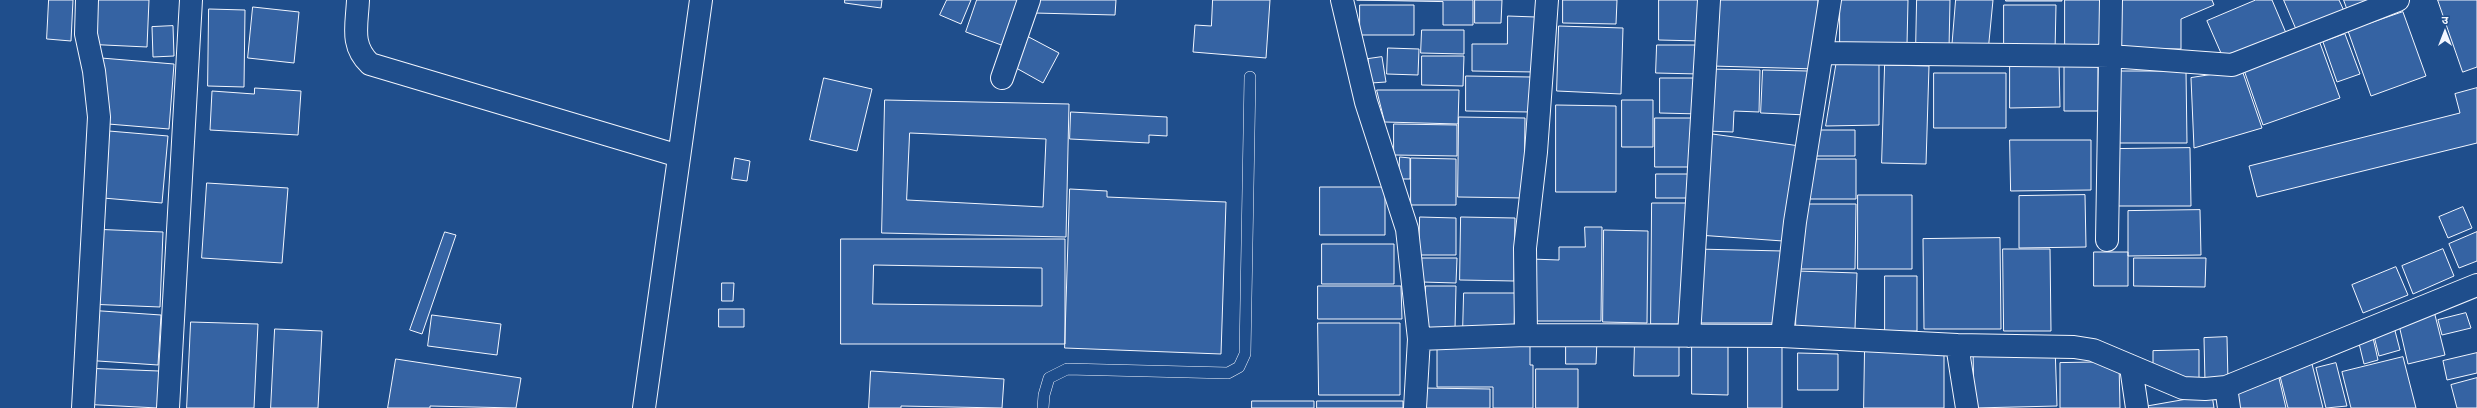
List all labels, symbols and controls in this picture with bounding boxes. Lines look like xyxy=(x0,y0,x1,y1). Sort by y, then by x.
north arrow xyxy=(2425,12,2465,52)
text: उ xyxy=(2442,13,2448,27)

